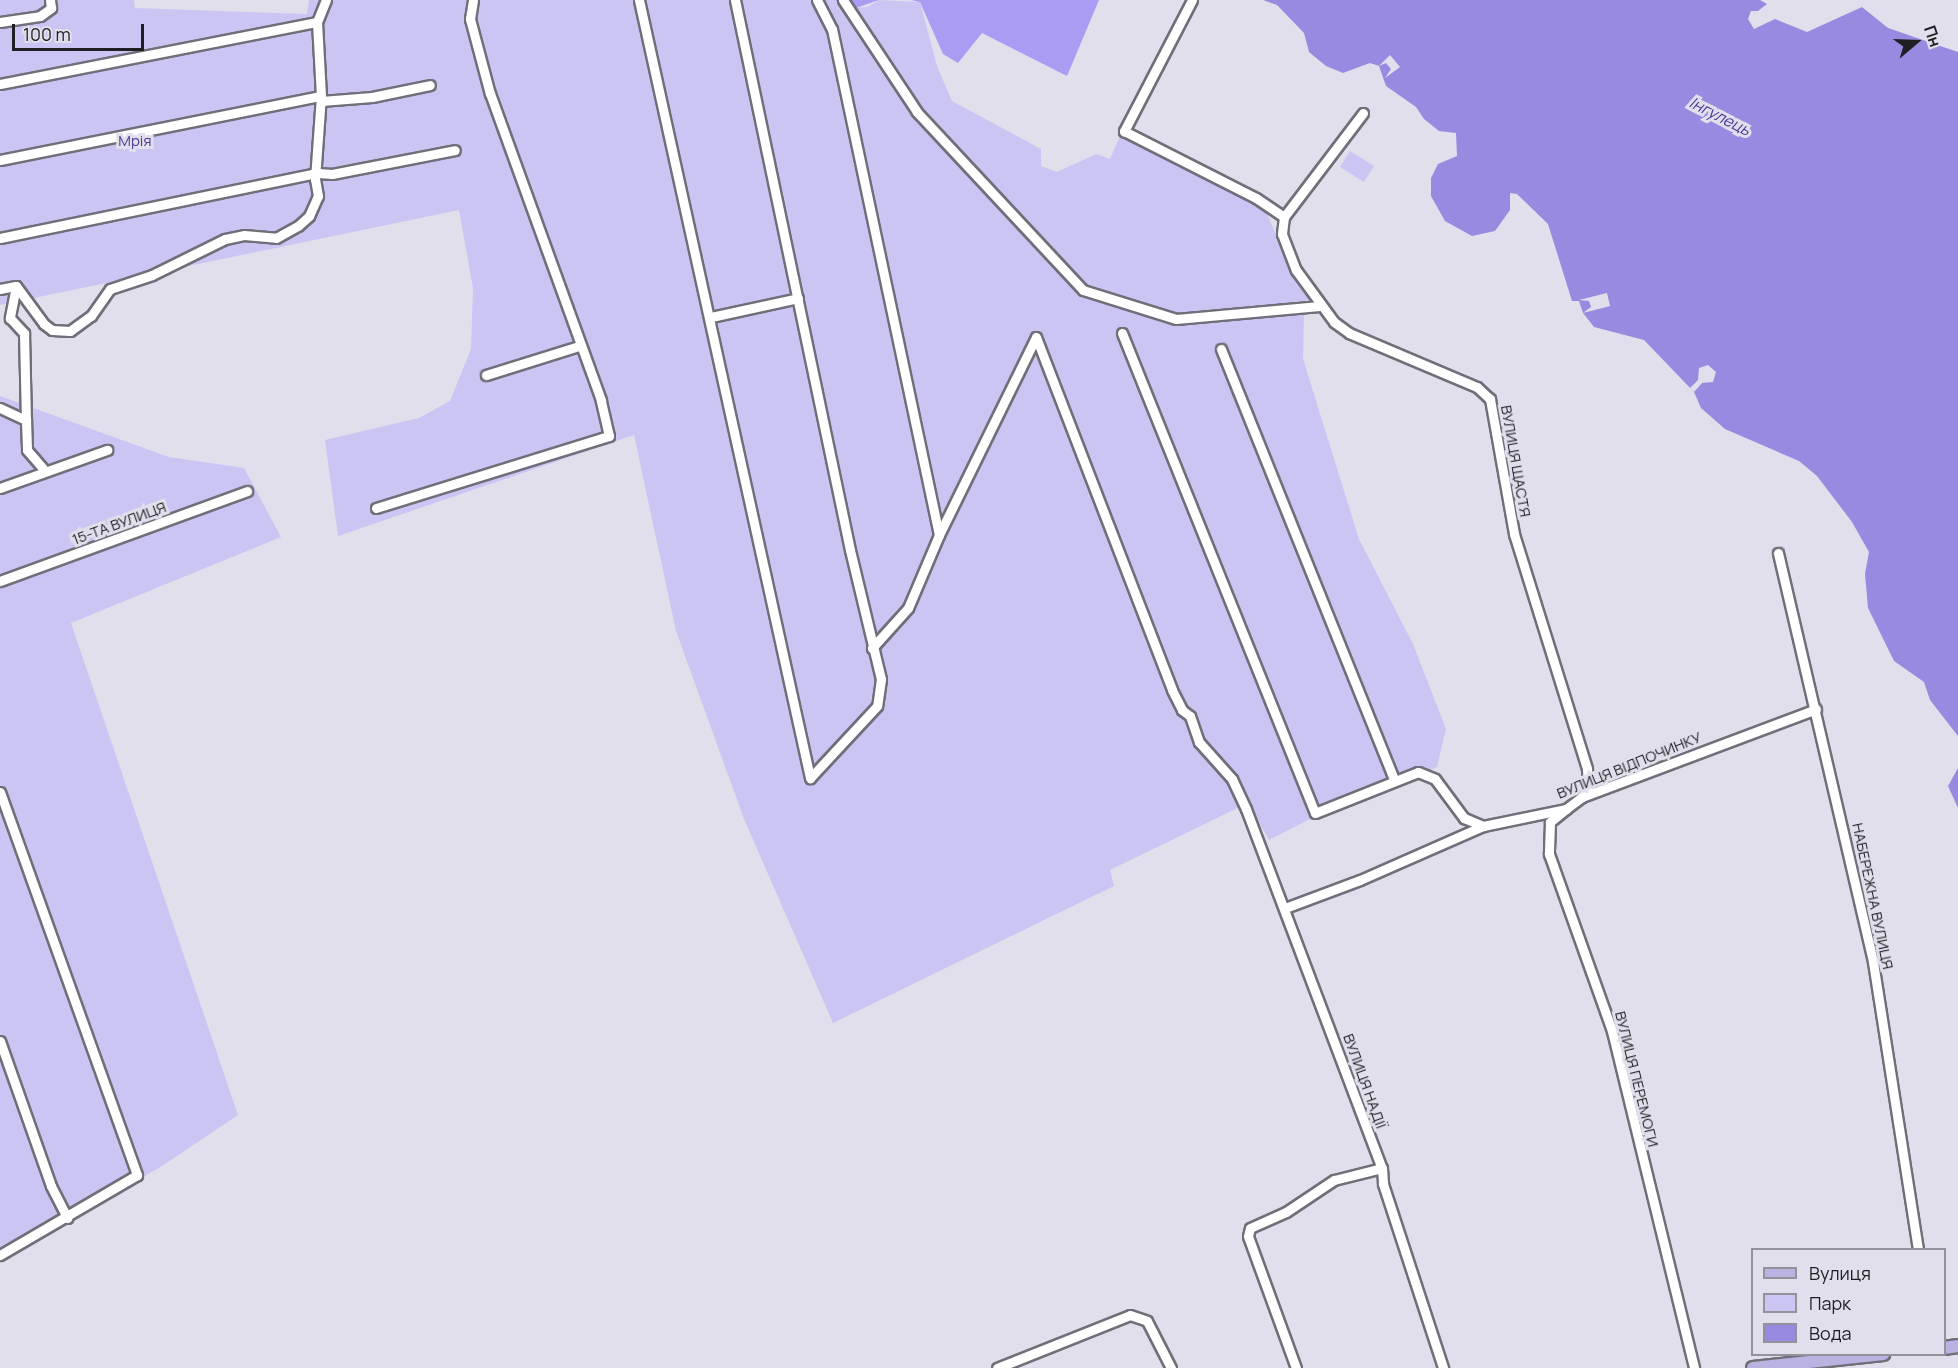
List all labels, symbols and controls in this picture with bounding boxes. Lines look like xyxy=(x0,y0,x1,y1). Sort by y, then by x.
scale bar xyxy=(15,12,147,50)
north arrow xyxy=(1886,12,1946,72)
text: 100 m xyxy=(23,22,71,46)
text: Пн xyxy=(1919,22,1947,50)
water label: Інгулець xyxy=(1686,93,1754,139)
park label: Мрія xyxy=(118,132,152,150)
street label: ВУЛИЦЯ ЩАСТЯ xyxy=(1497,404,1535,518)
street label: 15-ТА ВУЛИЦЯ xyxy=(70,498,168,548)
street label: ВУЛИЦЯ ВІДПОЧИНКУ xyxy=(1554,728,1704,802)
street label: НАБЕРЕЖНА ВУЛИЦЯ xyxy=(1849,821,1897,971)
street label: ВУЛИЦЯ ПЕРЕМОГИ xyxy=(1611,1009,1663,1149)
street label: ВУЛИЦЯ НАДІЇ xyxy=(1340,1031,1390,1131)
legend xyxy=(1751,1248,1946,1356)
text: Вулиця xyxy=(1809,1261,1871,1285)
text: Парк xyxy=(1809,1291,1851,1315)
text: Вода xyxy=(1809,1321,1851,1345)

